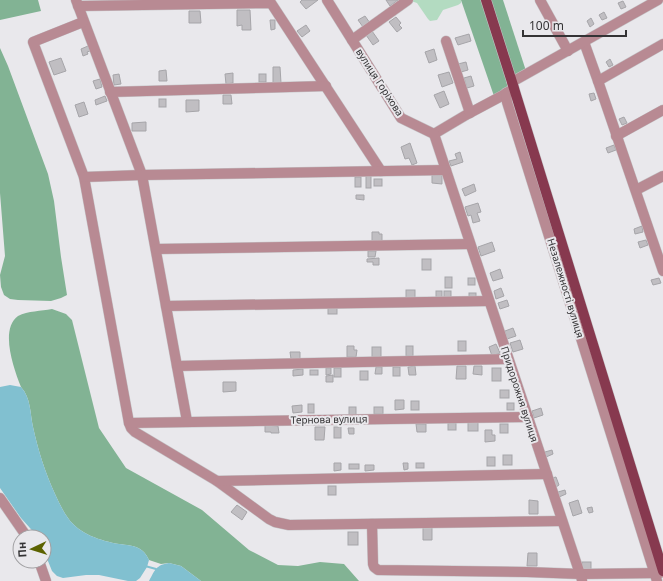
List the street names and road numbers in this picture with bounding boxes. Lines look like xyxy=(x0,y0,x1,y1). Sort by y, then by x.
street label: вулиця Горіхова xyxy=(353,45,407,119)
street label: Незалежності вулиця xyxy=(544,237,588,339)
street label: Придорожня вулиця xyxy=(498,344,542,444)
street label: Тернова вулиця xyxy=(291,411,367,427)

